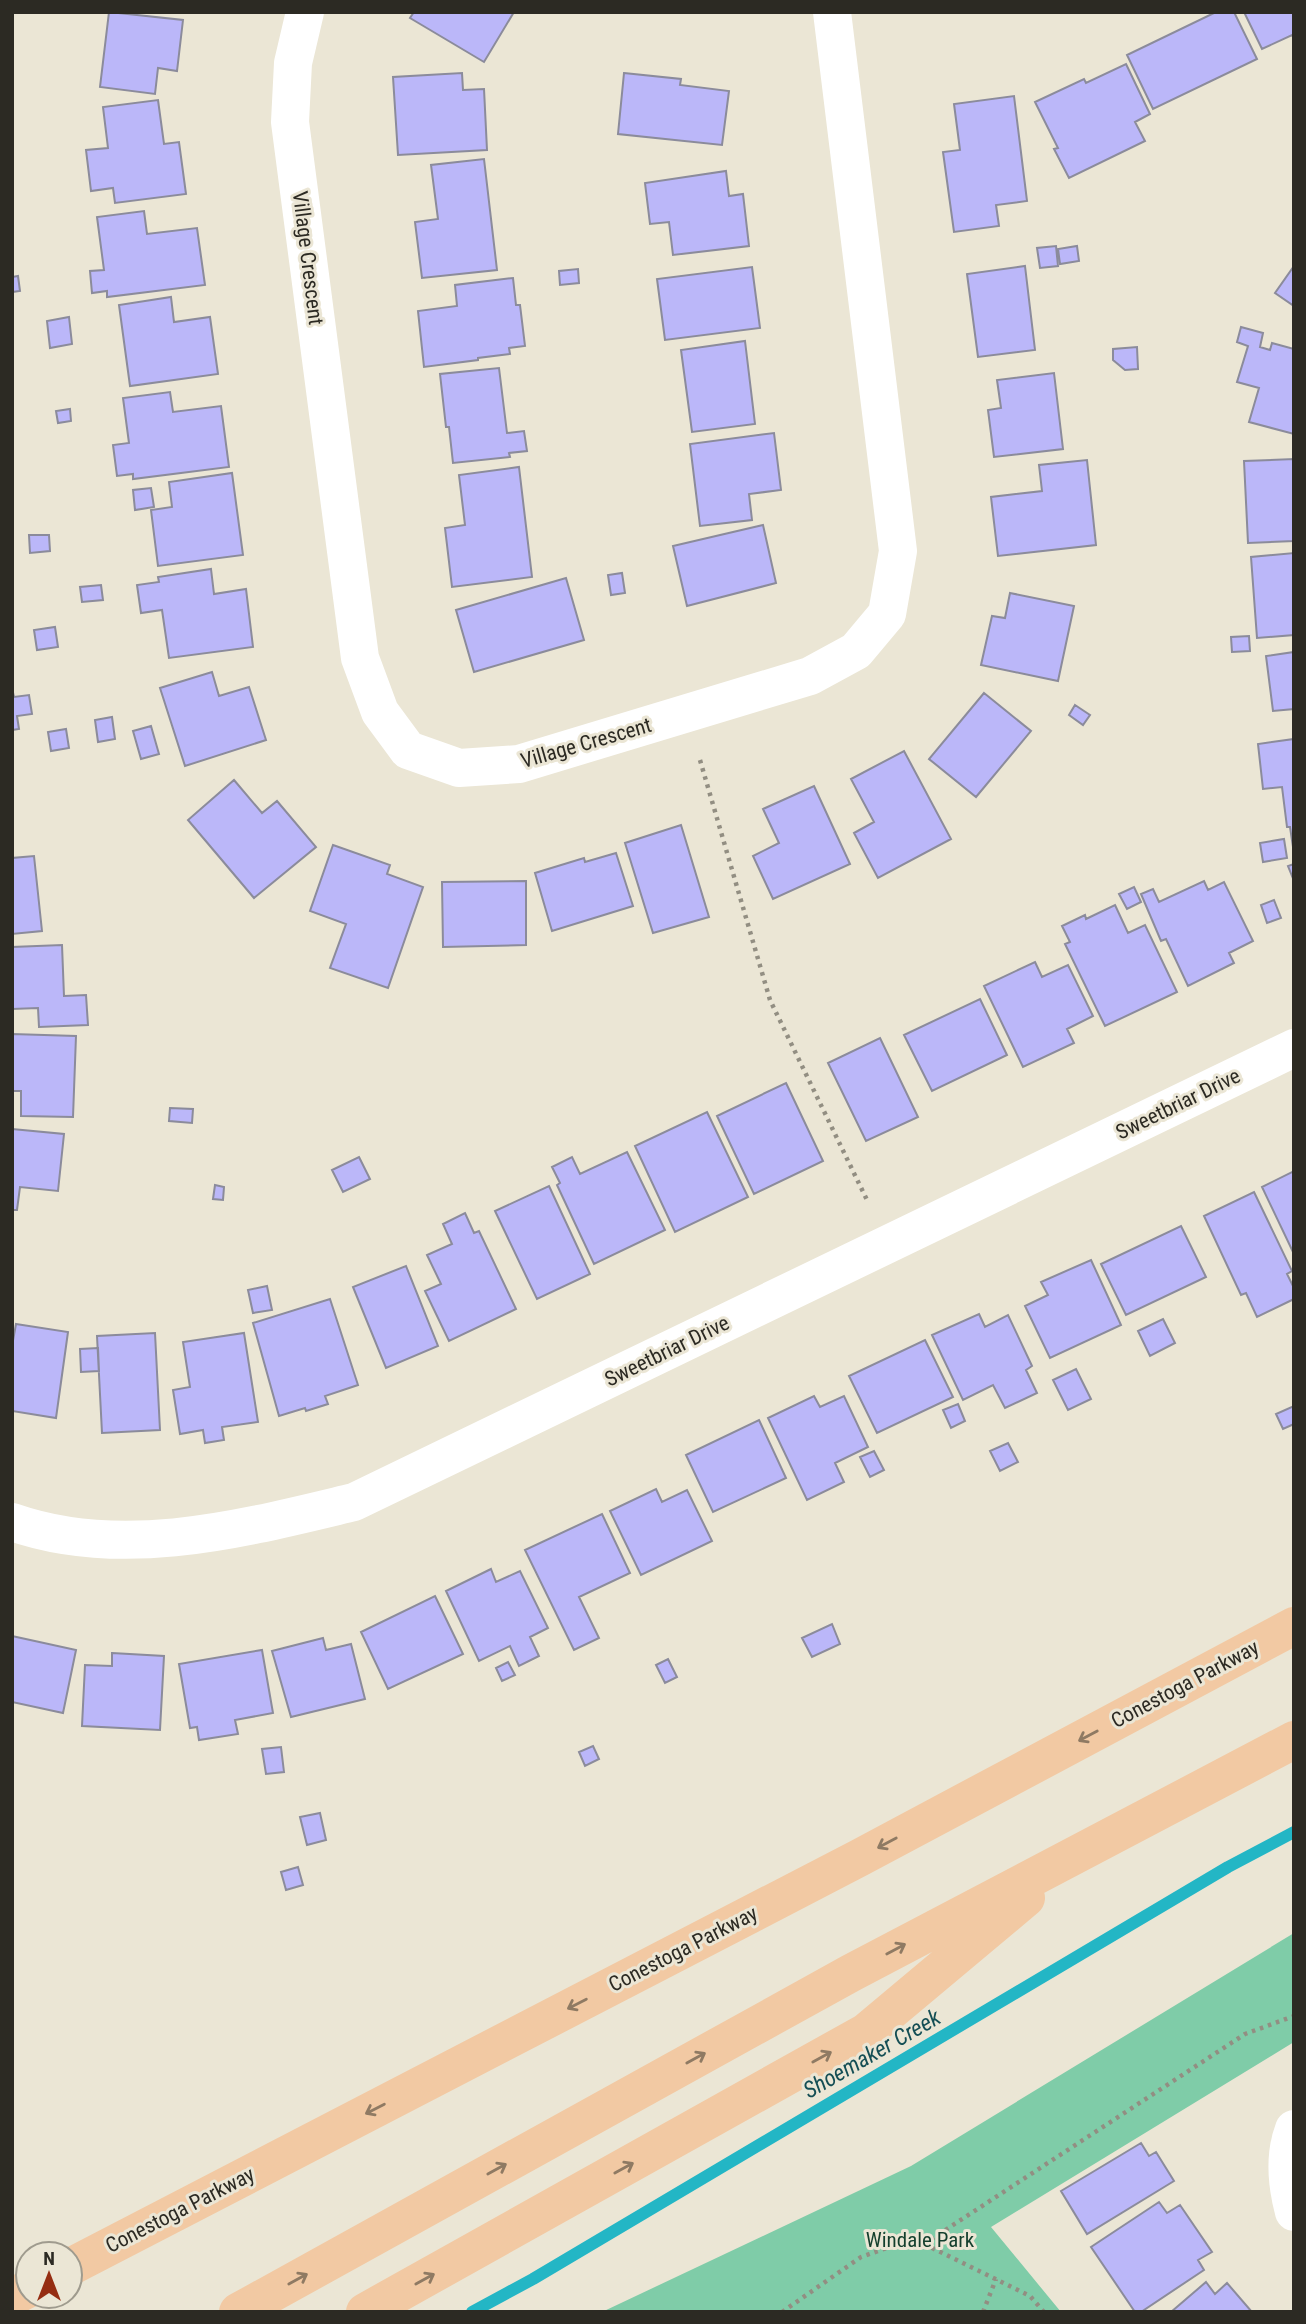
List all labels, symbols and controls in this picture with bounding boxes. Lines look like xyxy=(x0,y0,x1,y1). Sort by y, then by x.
street label: Village Crescent xyxy=(288,190,328,326)
street label: Village Crescent xyxy=(518,713,654,773)
street label: Sweetbriar Drive xyxy=(1112,1064,1244,1144)
street label: Sweetbriar Drive xyxy=(601,1311,733,1391)
street label: Conestoga Parkway xyxy=(1107,1635,1263,1733)
one-way arrow xyxy=(1078,1729,1099,1743)
one-way arrow xyxy=(878,1836,898,1850)
street label: Conestoga Parkway xyxy=(605,1901,762,1997)
one-way arrow xyxy=(885,1942,905,1956)
one-way arrow xyxy=(567,1998,588,2011)
water label: Shoemaker Creek xyxy=(799,2003,946,2104)
one-way arrow xyxy=(812,2050,832,2064)
one-way arrow xyxy=(685,2051,706,2064)
one-way arrow xyxy=(365,2102,386,2116)
one-way arrow xyxy=(486,2161,507,2175)
one-way arrow xyxy=(613,2161,633,2175)
street label: Conestoga Parkway xyxy=(102,2162,259,2258)
park label: Windale Park xyxy=(866,2228,975,2252)
north arrow xyxy=(14,2240,84,2310)
text: N xyxy=(43,2247,55,2270)
one-way arrow xyxy=(414,2271,435,2285)
one-way arrow xyxy=(287,2272,308,2285)

